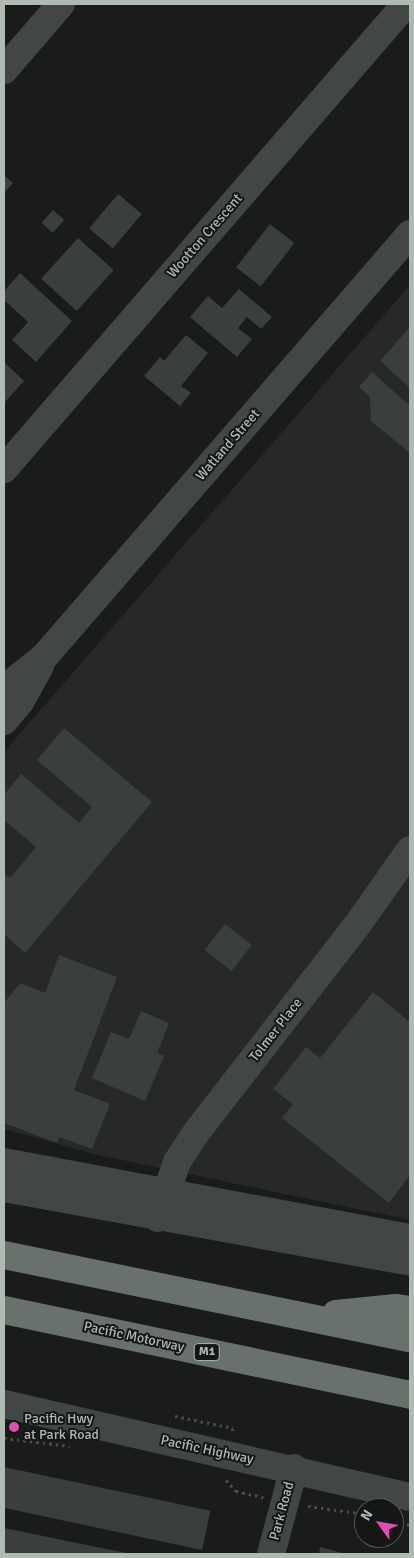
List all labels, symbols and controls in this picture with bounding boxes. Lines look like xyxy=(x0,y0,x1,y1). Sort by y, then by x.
street label: Wootton Crescent xyxy=(164,190,246,282)
street label: Watland Street xyxy=(192,406,264,484)
street label: Tolmer Place xyxy=(246,995,306,1065)
street label: Pacific Motorway xyxy=(82,1318,186,1356)
road number: M1 xyxy=(193,1342,221,1361)
place label: Pacific Hwy at Park Road xyxy=(24,1411,99,1444)
marker: Pacific Hwy at Park Road xyxy=(8,1421,20,1433)
street label: Pacific Highway xyxy=(159,1432,255,1468)
street label: Park Road xyxy=(266,1480,298,1542)
north arrow xyxy=(354,1498,404,1548)
text: N xyxy=(357,1507,376,1524)

